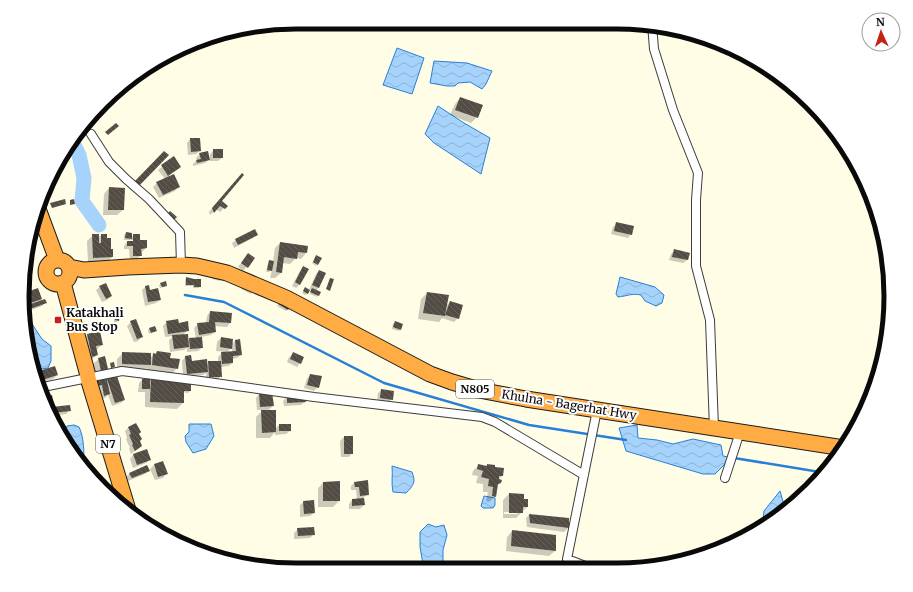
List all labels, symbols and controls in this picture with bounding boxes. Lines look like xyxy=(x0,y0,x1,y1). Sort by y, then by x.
north arrow xyxy=(861,12,901,52)
text: N xyxy=(876,15,885,29)
place label: Katakhali Bus Stop xyxy=(66,305,124,334)
marker: Katakhali Bus Stop xyxy=(53,315,63,325)
road number: N805 xyxy=(456,380,494,398)
street label: Khulna - Bagerhat Hwy xyxy=(500,386,638,423)
road number: N7 xyxy=(96,435,120,453)

